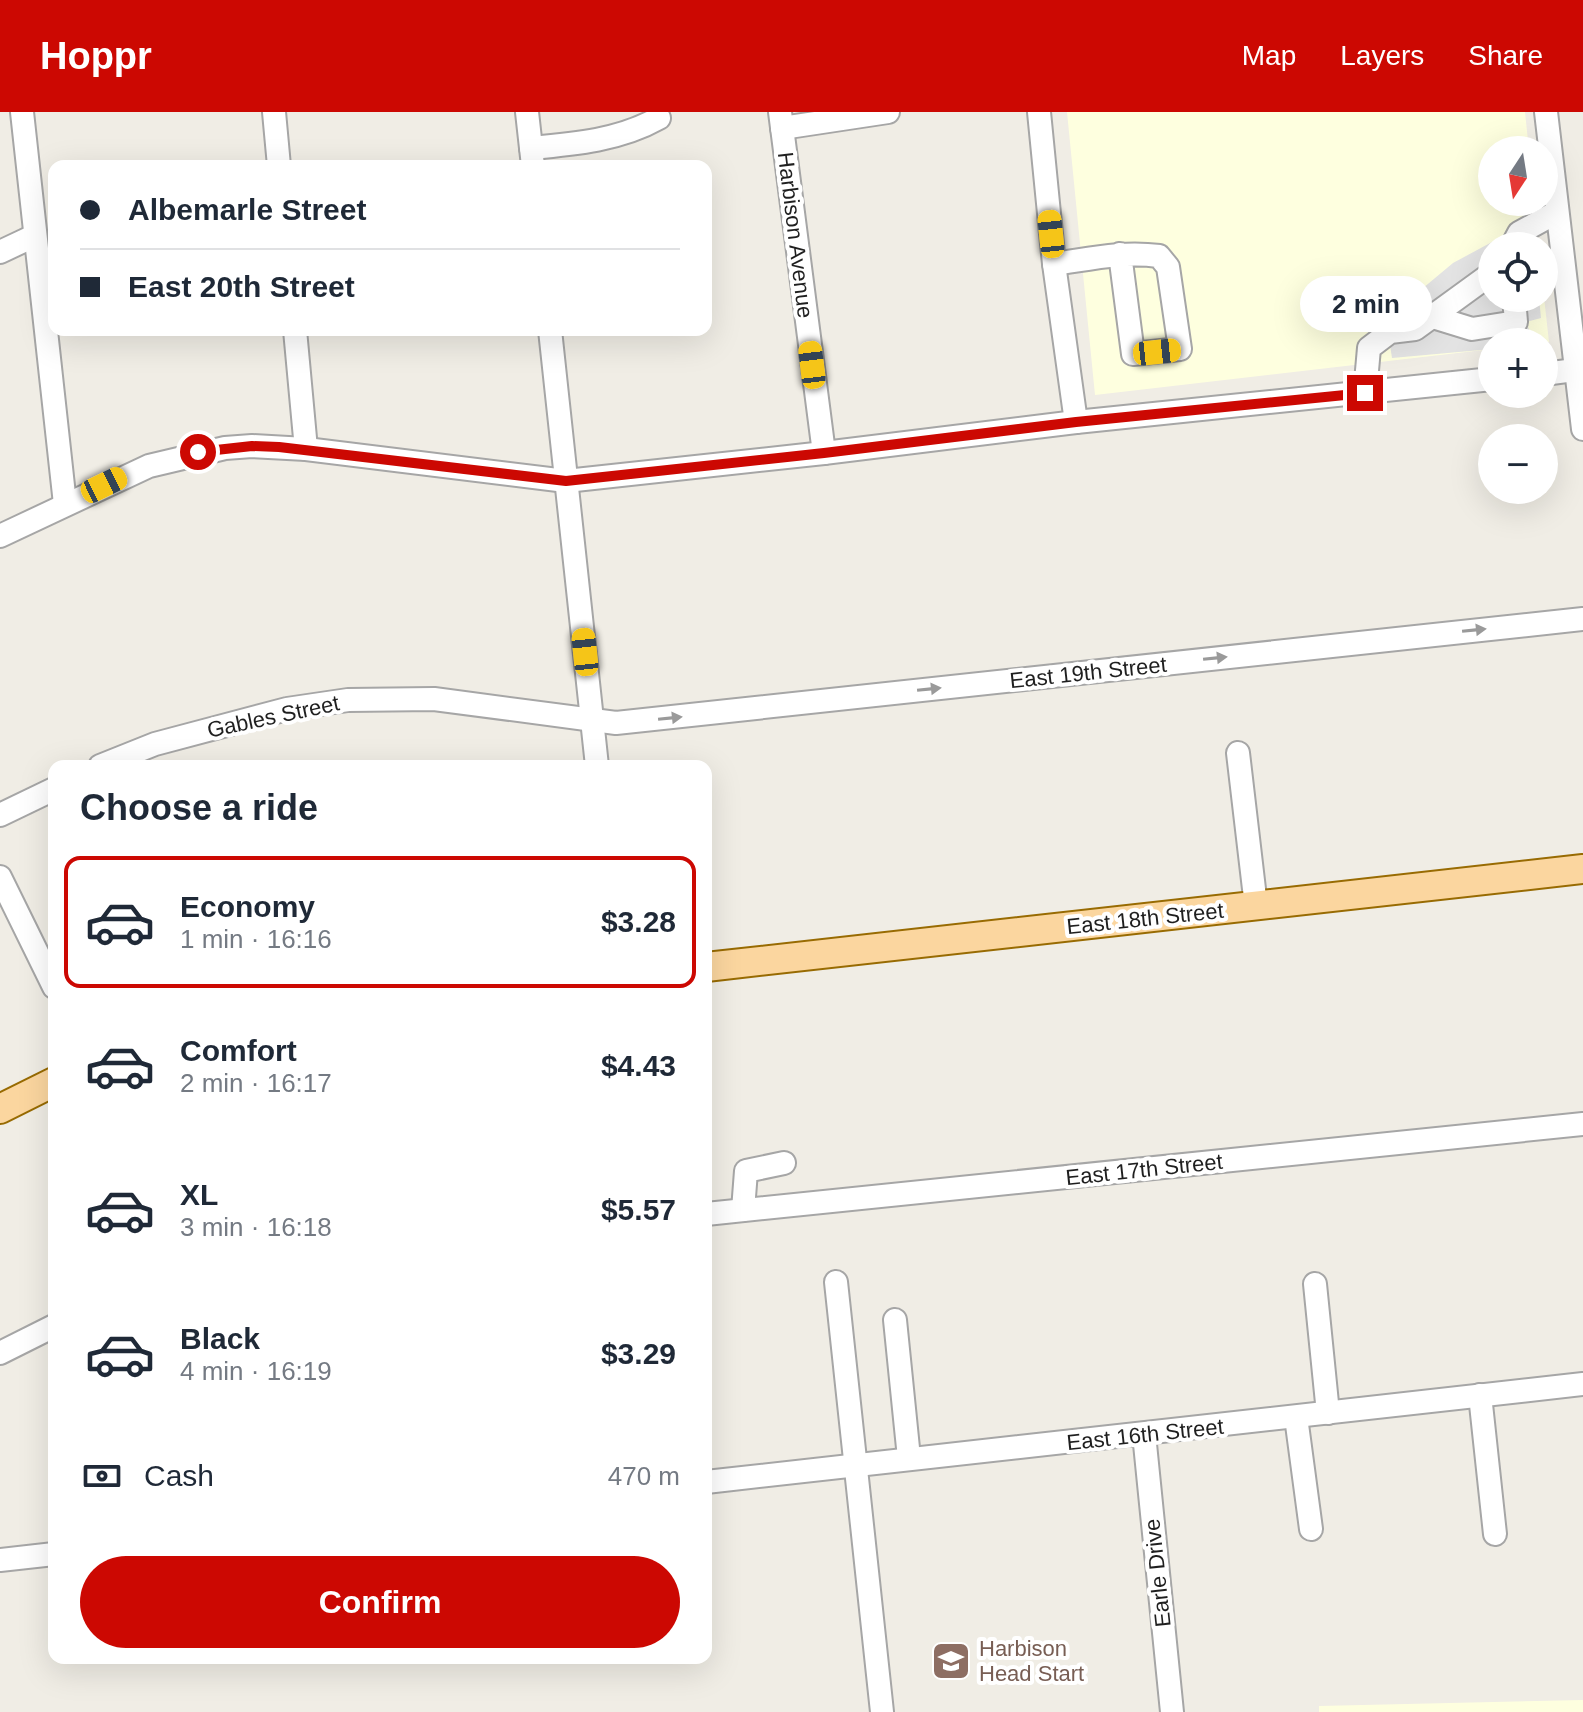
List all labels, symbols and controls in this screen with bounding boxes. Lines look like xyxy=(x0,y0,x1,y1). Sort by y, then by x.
text: Hoppr xyxy=(40,35,152,77)
text: Map xyxy=(1242,40,1296,71)
text: Layers xyxy=(1340,40,1424,71)
text: Share xyxy=(1468,40,1543,71)
north arrow xyxy=(1478,136,1558,216)
map controls xyxy=(1478,136,1558,504)
street label: Harbison Avenue xyxy=(773,151,818,320)
text: Albemarle Street xyxy=(128,193,366,226)
car xyxy=(1037,209,1065,259)
button: locate xyxy=(1478,232,1558,312)
text: East 20th Street xyxy=(128,270,355,303)
callout: 2 min xyxy=(1299,277,1431,333)
text: 2 min xyxy=(1332,289,1400,319)
button: + xyxy=(1478,328,1558,408)
car xyxy=(1132,338,1182,366)
car xyxy=(797,340,827,390)
route end xyxy=(1347,375,1383,411)
button: − xyxy=(1478,424,1558,504)
route start xyxy=(180,434,216,470)
car xyxy=(77,464,131,506)
one-way arrow xyxy=(1462,624,1487,637)
car xyxy=(571,627,599,677)
street label: East 19th Street xyxy=(1008,652,1168,693)
one-way arrow xyxy=(1203,652,1228,665)
one-way arrow xyxy=(917,683,942,696)
street label: Gables Street xyxy=(205,690,341,743)
one-way arrow xyxy=(658,711,683,724)
text: Choose a ride xyxy=(80,787,318,828)
icon: car xyxy=(84,886,156,958)
text: Economy xyxy=(180,890,315,923)
street label: East 18th Street xyxy=(1065,898,1225,939)
text: $3.28 xyxy=(601,905,676,938)
text: 1 min · 16:16 xyxy=(180,924,332,954)
icon: car xyxy=(84,1030,156,1102)
text: Comfort xyxy=(180,1034,297,1067)
text: $4.43 xyxy=(601,1049,676,1082)
text: 2 min · 16:17 xyxy=(180,1068,332,1098)
street label: East 17th Street xyxy=(1064,1149,1224,1190)
icon: car xyxy=(84,1174,156,1246)
text: XL xyxy=(180,1178,218,1211)
text: $5.57 xyxy=(601,1193,676,1226)
text: 3 min · 16:18 xyxy=(180,1212,332,1242)
icon: car xyxy=(84,1318,156,1390)
text: Black xyxy=(180,1322,260,1355)
text: $3.29 xyxy=(601,1337,676,1370)
text: 4 min · 16:19 xyxy=(180,1356,332,1386)
street label: East 16th Street xyxy=(1065,1414,1225,1455)
icon: cash xyxy=(80,1454,124,1498)
text: Cash xyxy=(144,1459,214,1492)
text: 470 m xyxy=(608,1461,680,1491)
street label: Earle Drive xyxy=(1139,1518,1176,1628)
button: Confirm xyxy=(80,1556,680,1648)
place label: Harbison Head Start xyxy=(979,1636,1084,1686)
school or university icon: Harbison Head Start xyxy=(930,1640,972,1682)

